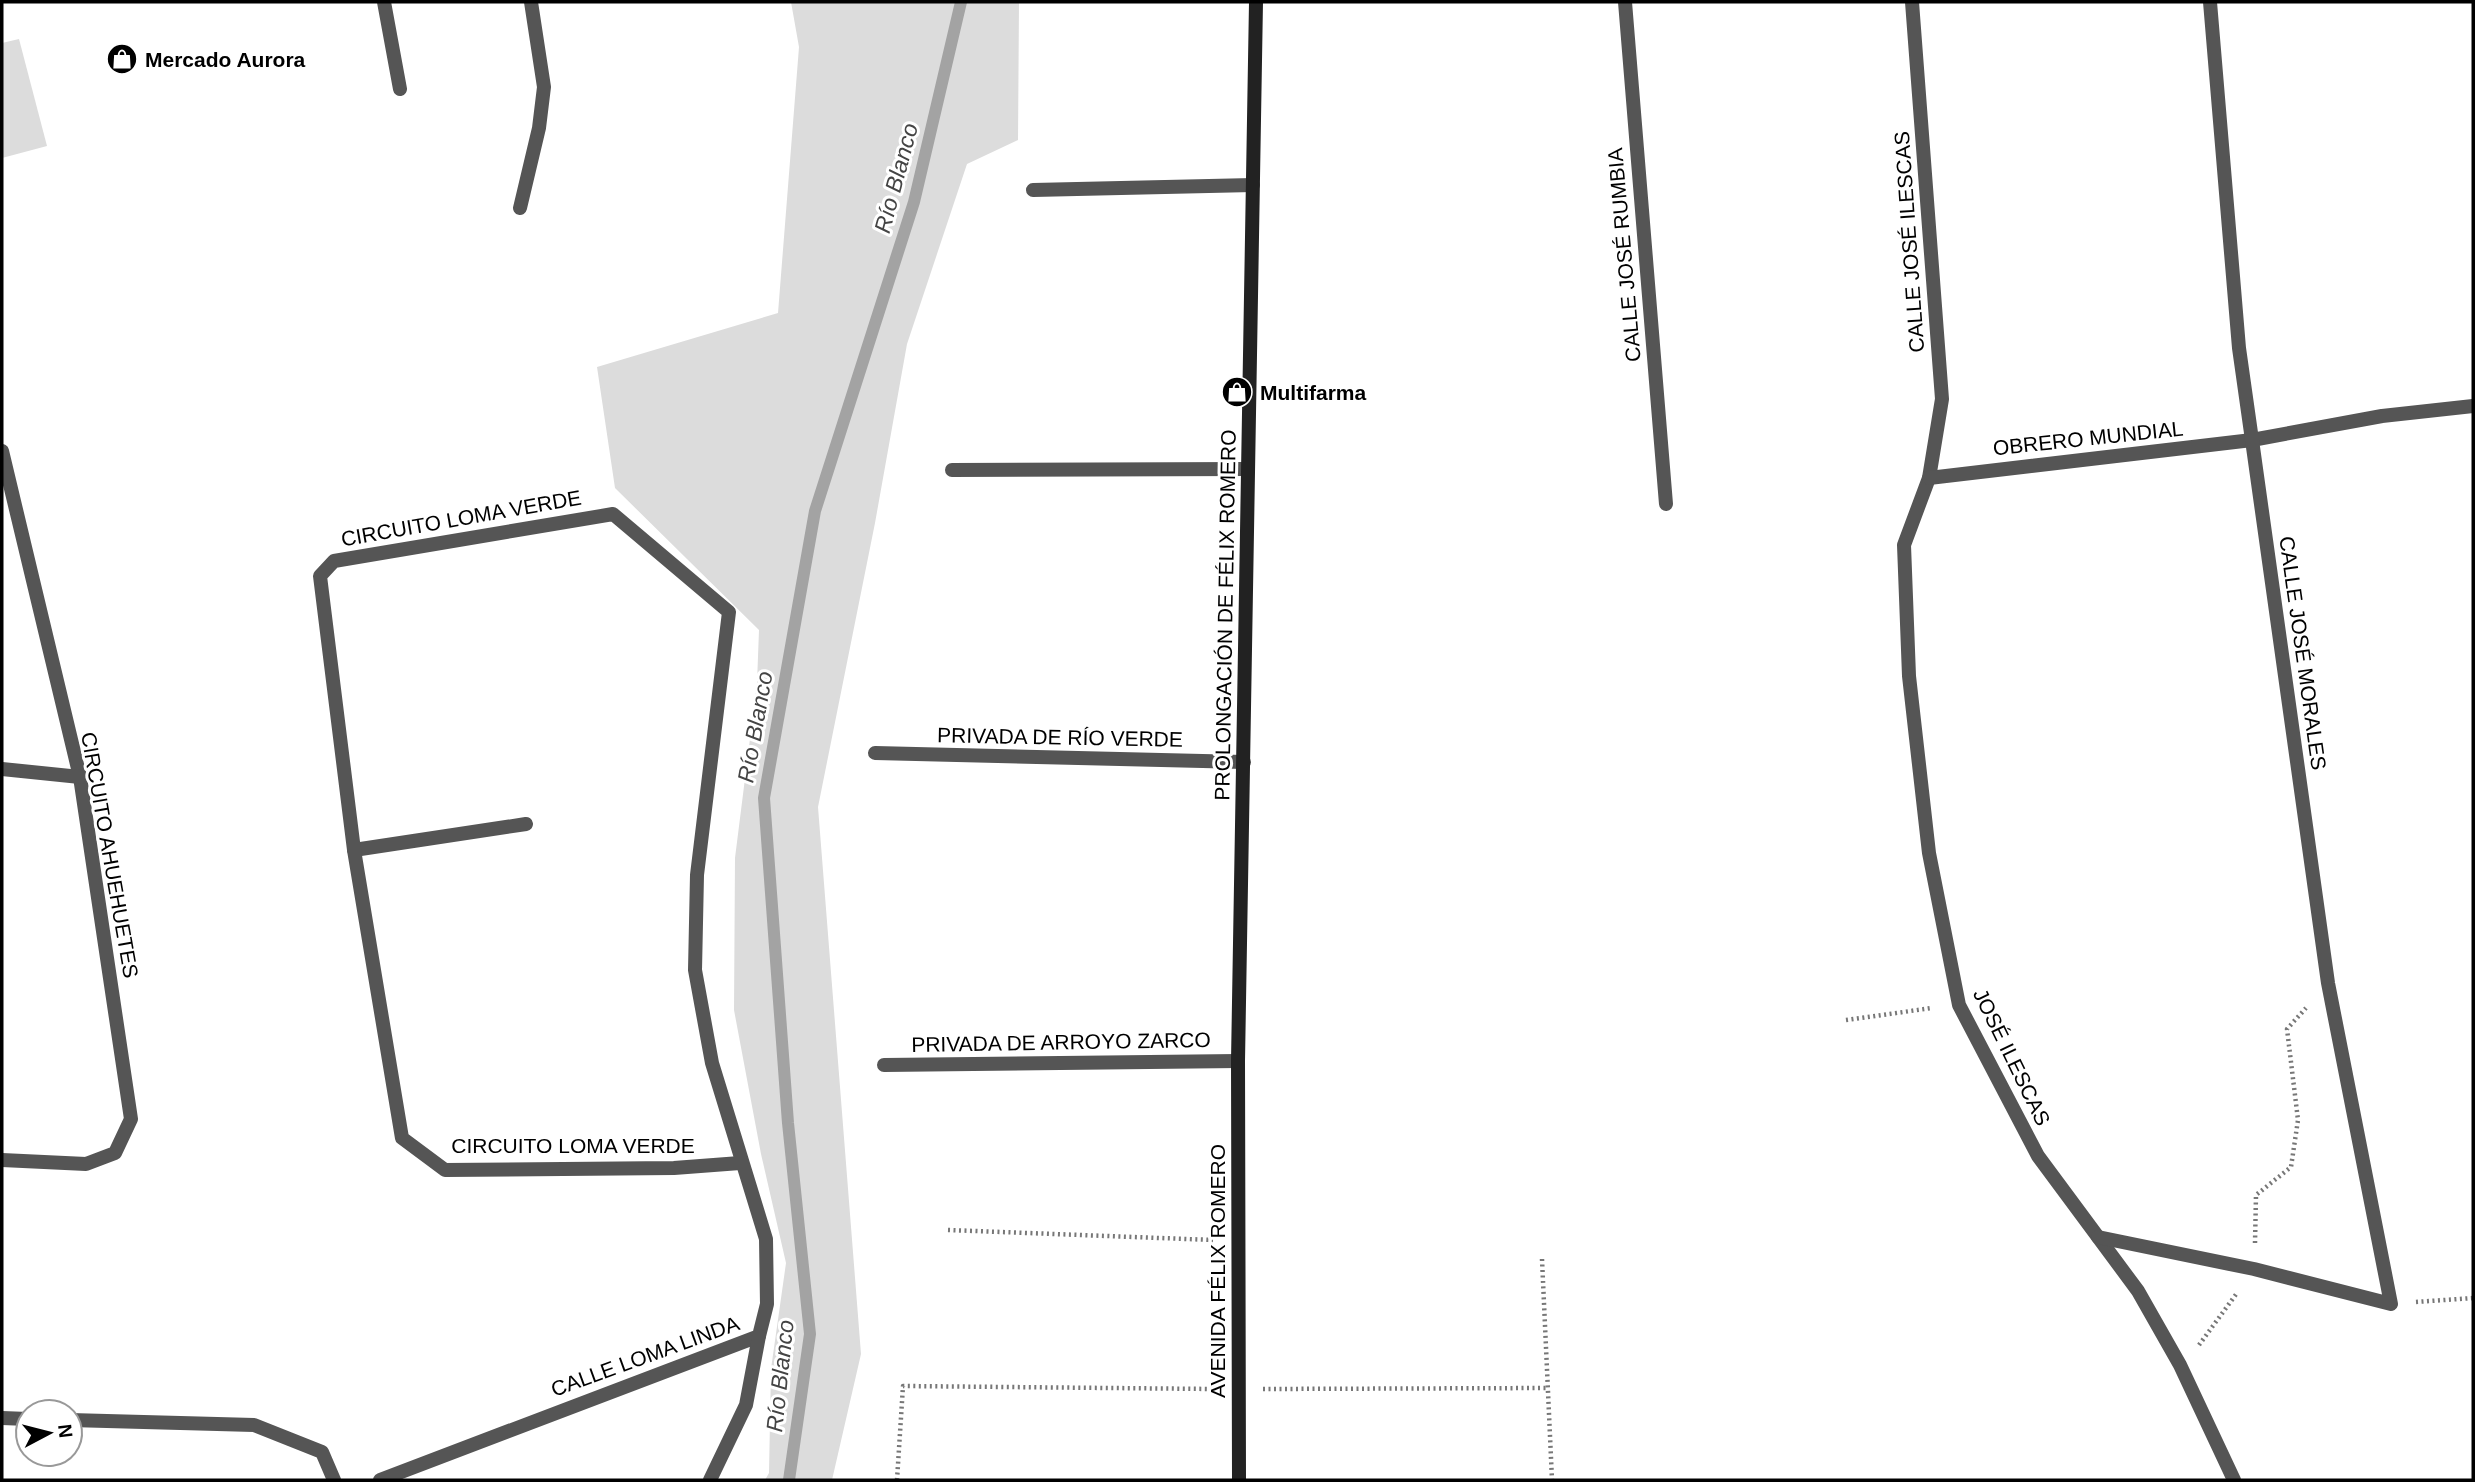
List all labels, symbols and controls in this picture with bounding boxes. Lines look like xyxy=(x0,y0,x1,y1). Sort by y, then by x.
shop icon: Mercado Aurora xyxy=(105,42,139,76)
place label: Mercado Aurora xyxy=(145,48,306,71)
water label: Río Blanco xyxy=(869,120,923,236)
street label: CALLE JOSÉ ILESCAS xyxy=(1890,131,1928,353)
street label: CALLE JOSÉ RUMBIA xyxy=(1603,147,1645,363)
shop icon: Multifarma xyxy=(1220,375,1254,409)
place label: Multifarma xyxy=(1260,381,1367,404)
street label: OBRERO MUNDIAL xyxy=(1992,417,2184,459)
street label: PROLONGACIÓN DE FÉLIX ROMERO xyxy=(1210,429,1240,801)
street label: CIRCUITO LOMA VERDE xyxy=(339,486,583,550)
street label: CALLE JOSÉ MORALES xyxy=(2275,535,2331,771)
water label: Río Blanco xyxy=(732,669,778,785)
street label: PRIVADA DE RÍO VERDE xyxy=(937,723,1183,751)
street label: CIRCUITO AHUEHUETES xyxy=(77,730,143,980)
street label: JOSÉ ILESCAS xyxy=(1969,985,2055,1129)
street label: PRIVADA DE ARROYO ZARCO xyxy=(911,1028,1211,1056)
street label: CIRCUITO LOMA VERDE xyxy=(451,1134,695,1157)
street label: AVENIDA FÉLIX ROMERO xyxy=(1206,1144,1229,1398)
street label: CALLE LOMA LINDA xyxy=(548,1311,742,1401)
water label: Río Blanco xyxy=(761,1318,799,1433)
north arrow xyxy=(14,1398,84,1468)
text: N xyxy=(54,1423,77,1439)

